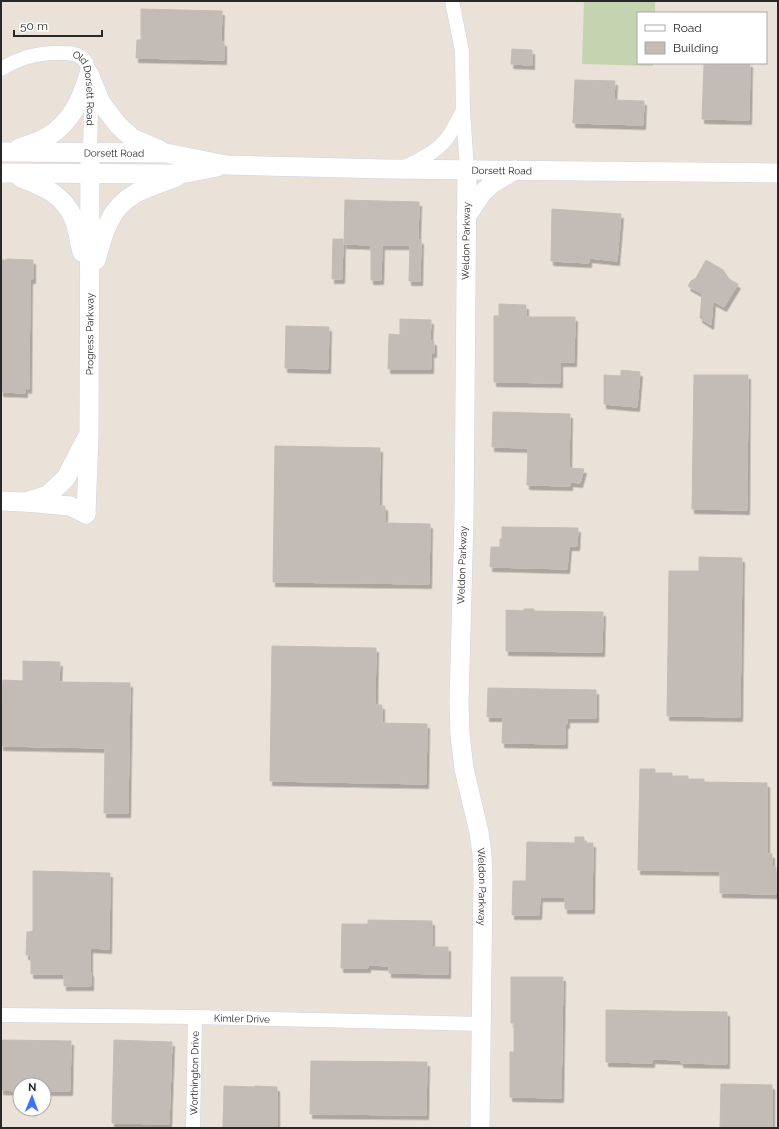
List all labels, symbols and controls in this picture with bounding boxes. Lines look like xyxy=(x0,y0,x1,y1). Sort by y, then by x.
scale bar xyxy=(14,12,102,38)
legend xyxy=(637,12,767,64)
text: 50 m xyxy=(20,19,48,33)
text: Road xyxy=(673,21,702,35)
text: Building xyxy=(673,41,719,55)
street label: Old Dorsett Road xyxy=(71,48,96,126)
street label: Dorsett Road xyxy=(84,147,144,158)
street label: Dorsett Road xyxy=(471,164,532,176)
street label: Weldon Parkway xyxy=(460,201,472,280)
street label: Progress Parkway xyxy=(84,292,95,375)
street label: Weldon Parkway xyxy=(455,525,469,604)
street label: Weldon Parkway xyxy=(476,847,489,926)
street label: Kimler Drive xyxy=(214,1012,270,1024)
street label: Worthington Drive xyxy=(188,1031,200,1115)
north arrow xyxy=(12,1077,52,1117)
text: N xyxy=(28,1081,36,1094)

